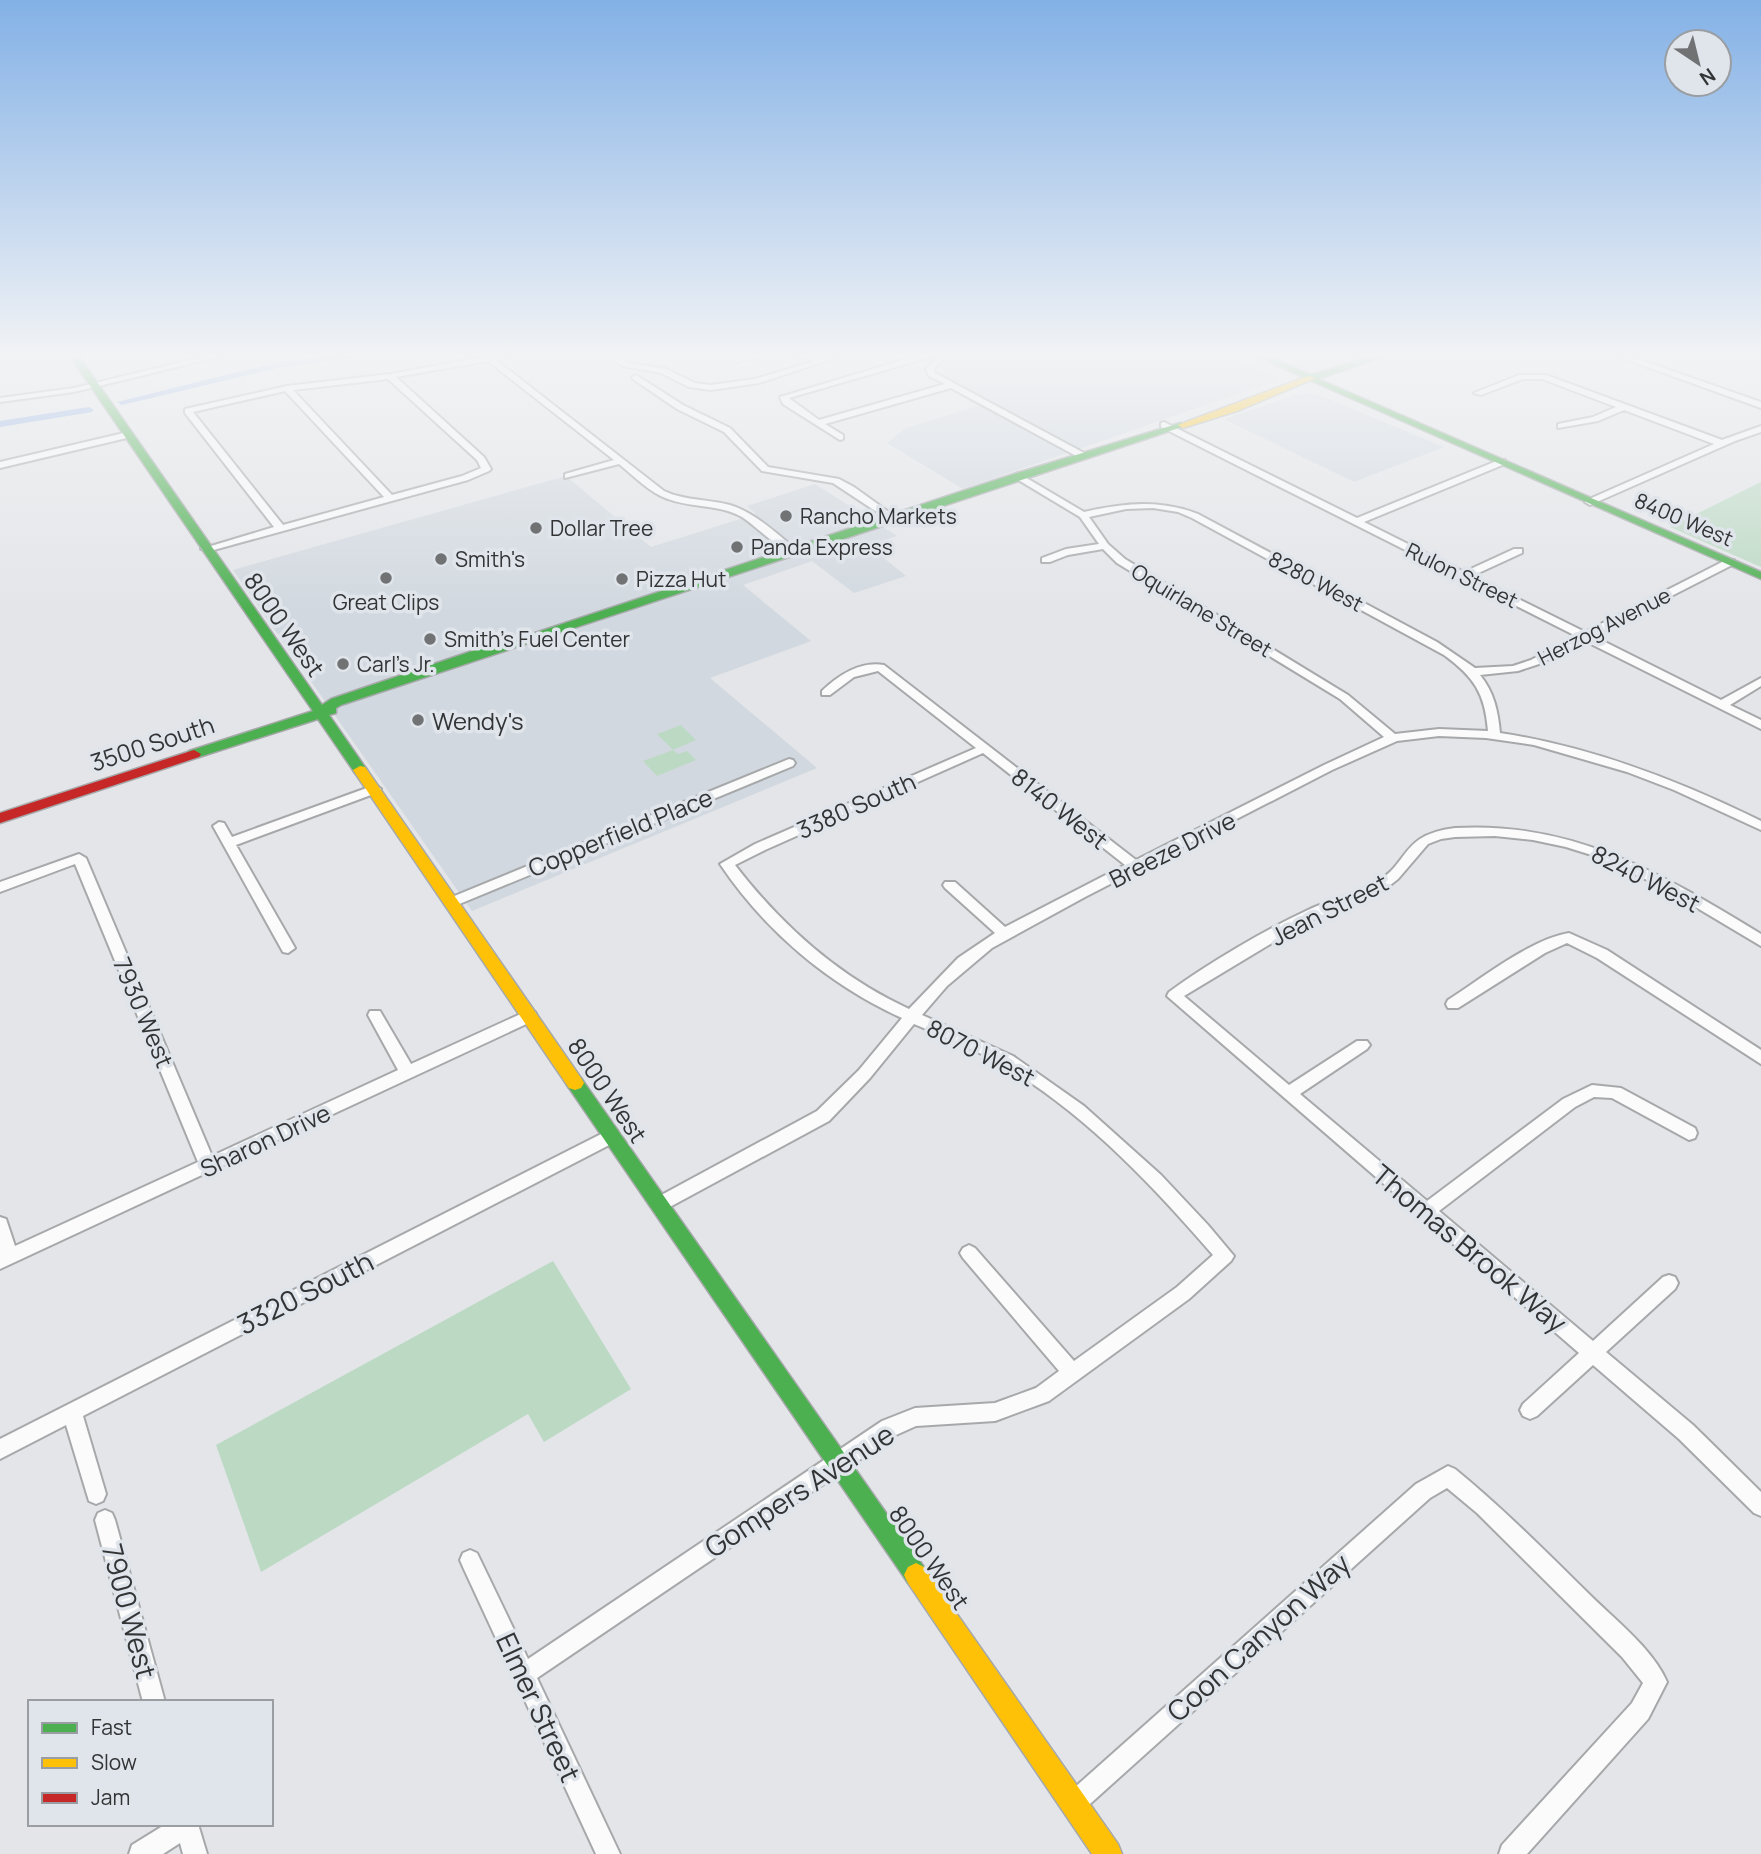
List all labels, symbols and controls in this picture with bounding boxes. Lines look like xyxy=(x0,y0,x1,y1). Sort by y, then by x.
north arrow xyxy=(1663,28,1733,98)
text: N xyxy=(1695,62,1721,91)
street label: 8400 West xyxy=(1630,486,1738,552)
place label: Rancho Markets xyxy=(800,502,957,530)
marker: Rancho Markets xyxy=(778,508,794,524)
place label: Dollar Tree xyxy=(550,514,653,542)
marker: Dollar Tree xyxy=(528,520,544,536)
place label: Panda Express xyxy=(751,533,893,561)
street label: Rulon Street xyxy=(1401,536,1523,614)
marker: Panda Express xyxy=(729,539,745,555)
street label: 8280 West xyxy=(1264,544,1368,618)
place label: Smith's xyxy=(455,545,525,573)
marker: Smith's xyxy=(433,551,449,567)
street label: Oquirlane Street xyxy=(1126,557,1278,663)
street label: 8000 West xyxy=(237,565,333,683)
place label: Pizza Hut xyxy=(636,565,726,593)
marker: Great Clips xyxy=(378,570,394,586)
marker: Pizza Hut xyxy=(614,571,630,587)
street label: Herzog Avenue xyxy=(1533,581,1675,671)
place label: Great Clips xyxy=(333,588,439,616)
place label: Smith's Fuel Center xyxy=(444,625,630,653)
marker: Smith's Fuel Center xyxy=(422,631,438,647)
place label: Carl's Jr. xyxy=(357,650,435,678)
marker: Carl's Jr. xyxy=(335,656,351,672)
place label: Wendy's xyxy=(432,704,524,737)
street label: 3500 South xyxy=(86,707,218,779)
marker: Wendy's xyxy=(410,712,426,728)
street label: 8140 West xyxy=(1005,760,1115,856)
street label: 3380 South xyxy=(791,764,921,846)
street label: Copperfield Place xyxy=(523,780,717,884)
street label: Breeze Drive xyxy=(1103,803,1241,895)
street label: 8240 West xyxy=(1586,837,1706,919)
street label: Jean Street xyxy=(1265,865,1393,953)
street label: 7930 West xyxy=(106,952,182,1072)
street label: 8070 West xyxy=(921,1011,1041,1093)
street label: 8000 West xyxy=(561,1031,655,1149)
street label: Sharon Drive xyxy=(195,1095,335,1185)
street label: Thomas Brook Way xyxy=(1365,1155,1576,1341)
street label: 3320 South xyxy=(230,1241,380,1343)
street label: Gompers Avenue xyxy=(697,1415,901,1565)
street label: 8000 West xyxy=(882,1498,978,1616)
street label: 7900 West xyxy=(94,1539,166,1683)
street label: Coon Canyon Way xyxy=(1158,1544,1358,1730)
street label: Elmer Street xyxy=(488,1626,590,1788)
legend xyxy=(28,1700,273,1826)
text: Fast xyxy=(91,1713,132,1741)
text: Slow xyxy=(91,1748,137,1776)
text: Jam xyxy=(91,1783,130,1811)

